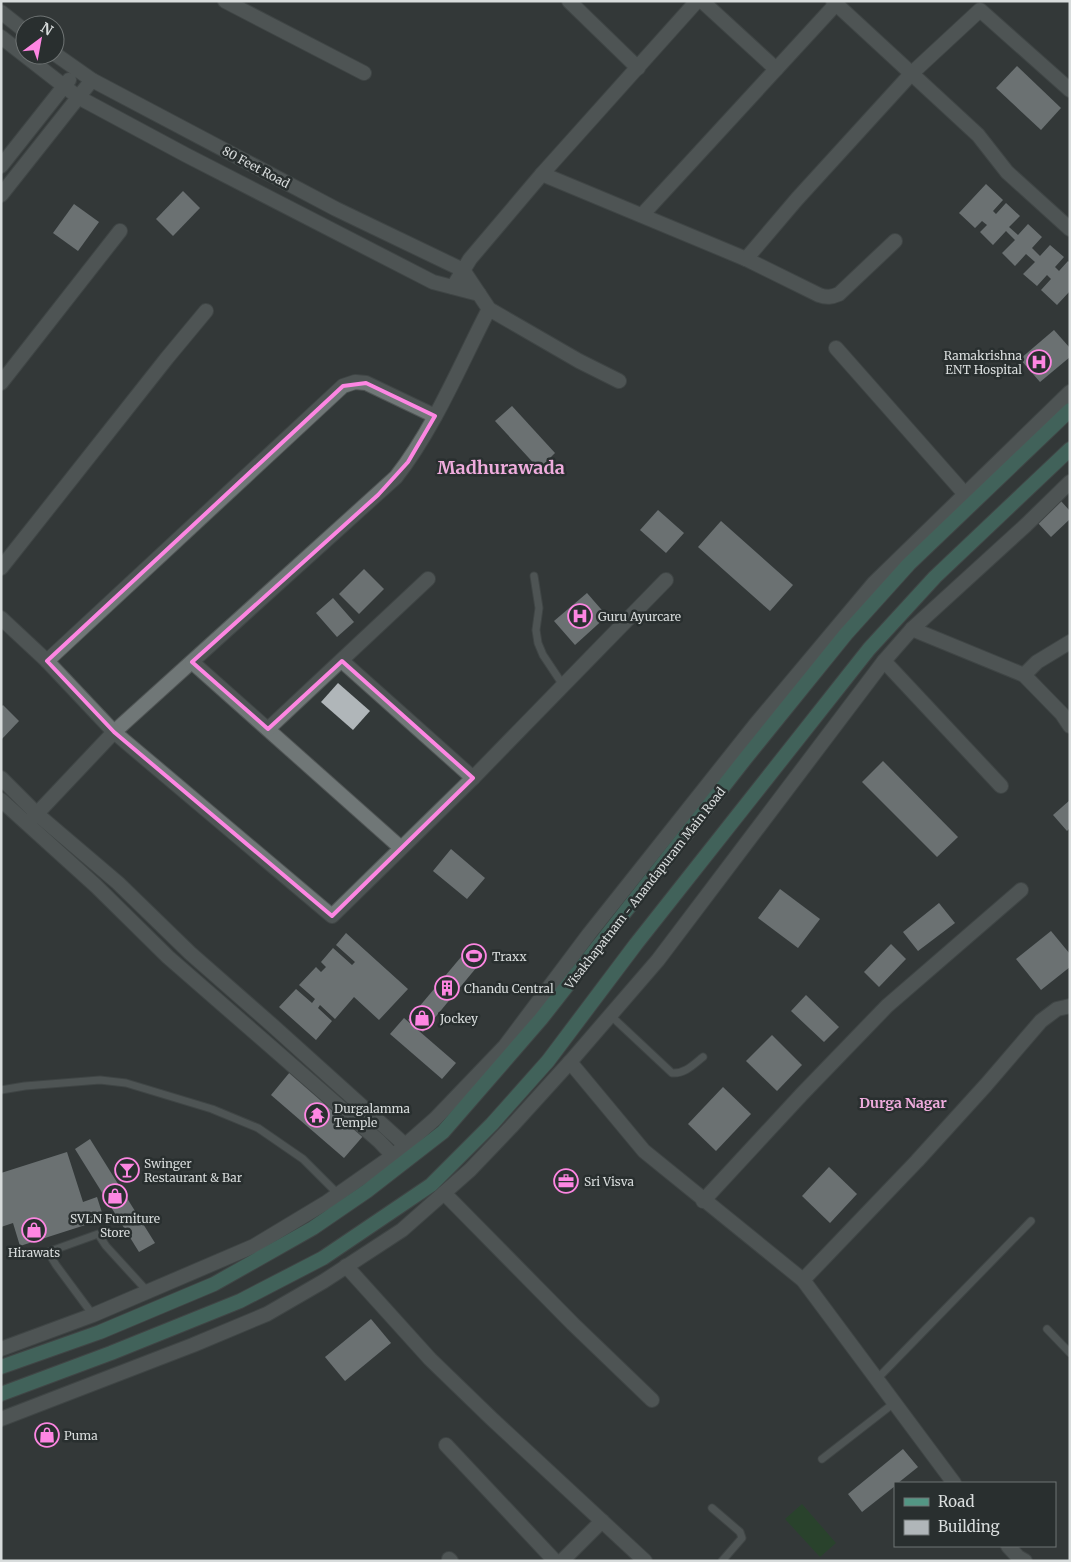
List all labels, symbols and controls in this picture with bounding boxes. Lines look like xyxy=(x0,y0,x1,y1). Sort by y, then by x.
north arrow xyxy=(15,15,65,65)
text: N xyxy=(37,18,56,40)
street label: 80 Feet Road xyxy=(220,143,292,191)
place label: Ramakrishna ENT Hospital xyxy=(944,348,1023,377)
hospital icon: Ramakrishna ENT Hospital xyxy=(1026,349,1052,375)
district label: Madhurawada xyxy=(437,456,565,479)
hospital icon: Guru Ayurcare xyxy=(567,603,593,629)
place label: Guru Ayurcare xyxy=(598,609,681,624)
street label: Visakhapatnam - Anandapuram Main Road xyxy=(561,784,728,993)
sports icon: Traxx xyxy=(461,943,487,969)
place label: Traxx xyxy=(492,949,528,964)
building icon: Chandu Central xyxy=(434,975,460,1001)
place label: Chandu Central xyxy=(464,981,554,996)
shop icon: Jockey xyxy=(409,1005,435,1031)
place label: Jockey xyxy=(439,1011,478,1026)
district label: Durga Nagar xyxy=(859,1094,947,1112)
place label: Durgalamma Temple xyxy=(334,1101,410,1130)
temple icon: Durgalamma Temple xyxy=(304,1102,330,1128)
place label: Swinger Restaurant & Bar xyxy=(144,1156,243,1185)
bar icon: Swinger Restaurant & Bar xyxy=(114,1157,140,1183)
office icon: Sri Visva xyxy=(553,1168,579,1194)
place label: Sri Visva xyxy=(584,1174,634,1189)
shop icon: SVLN Furniture Store xyxy=(102,1183,128,1209)
place label: SVLN Furniture Store xyxy=(70,1211,160,1240)
shop icon: Hirawats xyxy=(21,1217,47,1243)
place label: Hirawats xyxy=(8,1245,60,1260)
shop icon: Puma xyxy=(34,1422,60,1448)
place label: Puma xyxy=(64,1428,98,1443)
legend xyxy=(894,1482,1056,1547)
text: Road xyxy=(938,1492,974,1511)
text: Building xyxy=(938,1517,1000,1536)

